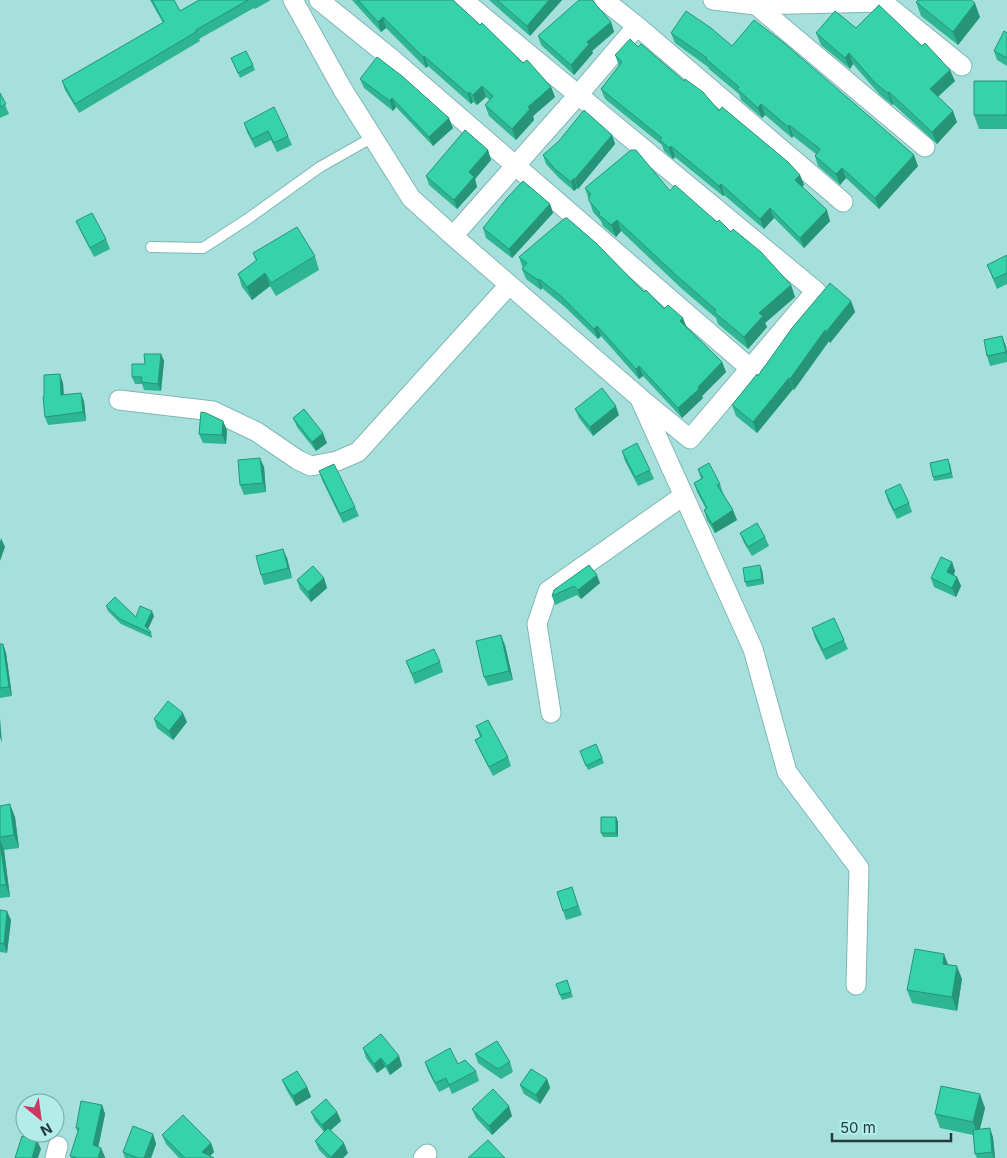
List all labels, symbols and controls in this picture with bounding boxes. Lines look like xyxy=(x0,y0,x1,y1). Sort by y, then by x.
north arrow xyxy=(15,1093,65,1143)
scale bar xyxy=(832,1110,951,1142)
text: 50 m xyxy=(840,1118,876,1137)
text: N xyxy=(38,1120,55,1140)

